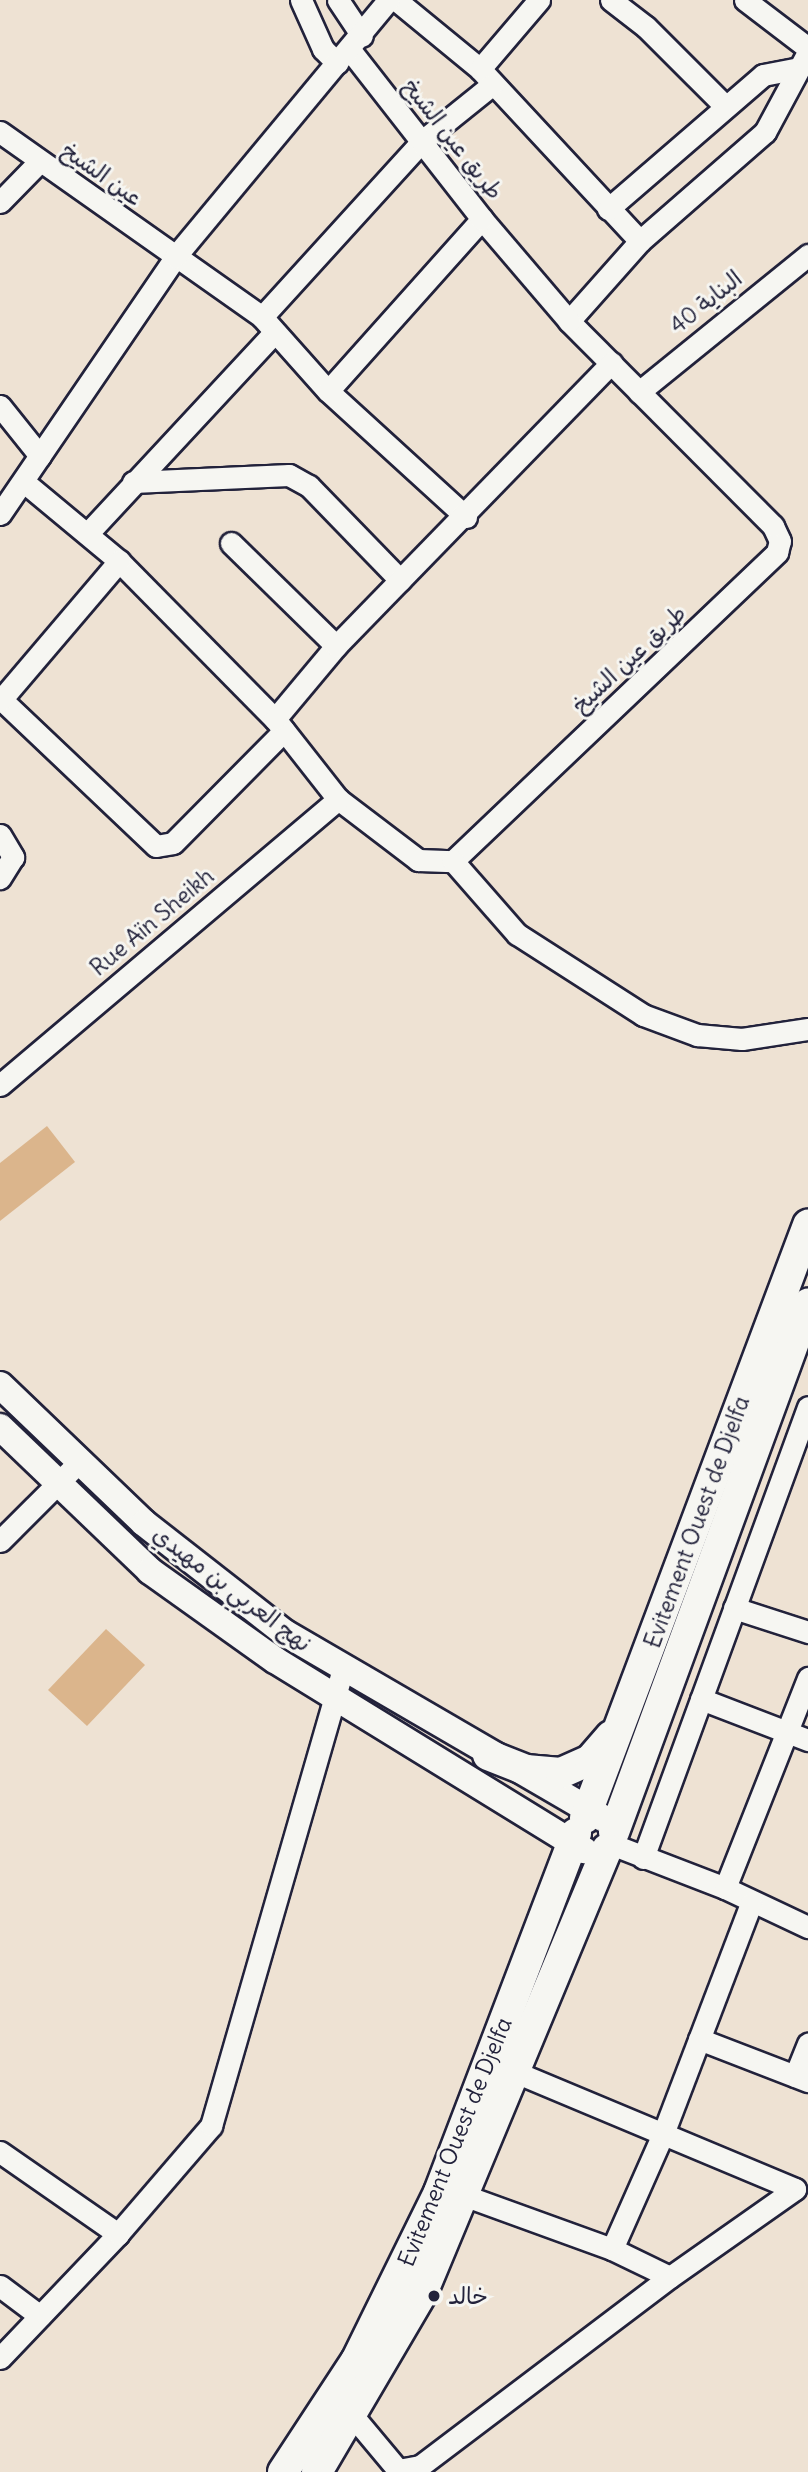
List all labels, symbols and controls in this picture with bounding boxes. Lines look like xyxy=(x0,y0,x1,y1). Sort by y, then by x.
street label: طريق عين الشيخ xyxy=(397,73,509,205)
street label: عين الشيخ xyxy=(56,136,148,212)
street label: البناية 40 xyxy=(664,265,748,339)
street label: طريق عين الشيخ xyxy=(566,599,692,719)
street label: Rue Aïn Sheikh xyxy=(85,862,219,982)
street label: Evitement Ouest de Djelfa xyxy=(639,1392,755,1652)
street label: نهج العربي بن مهيدي xyxy=(147,1520,317,1658)
street label: Evitement Ouest de Djelfa xyxy=(392,2013,518,2271)
place label: خالد xyxy=(448,2282,488,2310)
marker: خالد xyxy=(426,2288,442,2304)

